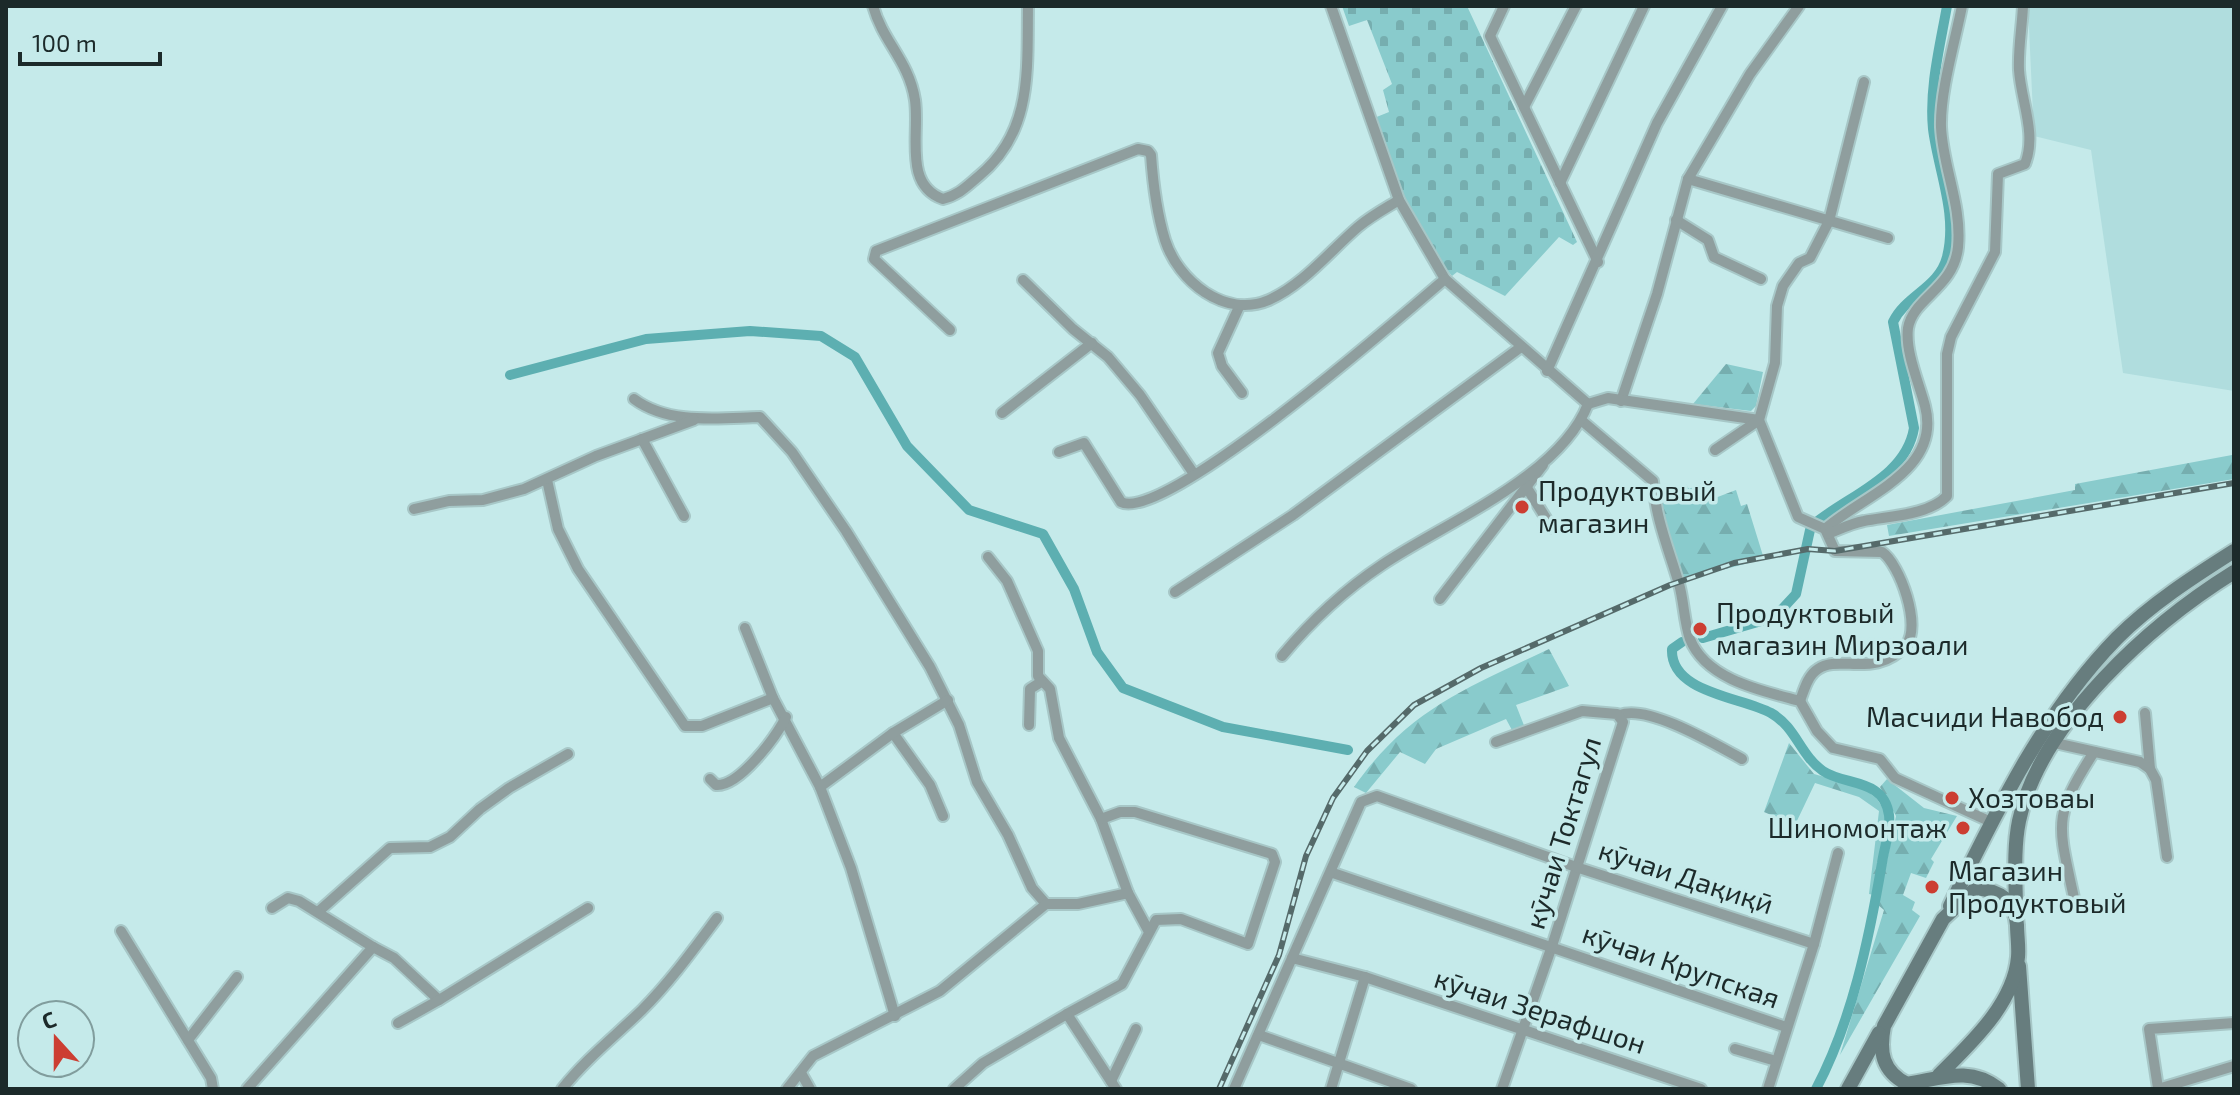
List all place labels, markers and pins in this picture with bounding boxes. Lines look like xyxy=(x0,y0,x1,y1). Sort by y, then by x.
place label: Продуктовый магазин xyxy=(1538,473,1716,539)
marker: Продуктовый магазин xyxy=(1513,498,1531,516)
place label: Продуктовый магазин Мирзоали xyxy=(1716,595,1968,661)
marker: Продуктовый магазин Мирзоали xyxy=(1691,620,1709,638)
place label: Масчиди Навобод xyxy=(1866,699,2104,733)
marker: Масчиди Навобод xyxy=(2111,708,2129,726)
place label: Хозтоваы xyxy=(1968,780,2095,814)
marker: Хозтоваы xyxy=(1943,789,1961,807)
place label: Шиномонтаж xyxy=(1768,810,1947,844)
marker: Шиномонтаж xyxy=(1954,819,1972,837)
place label: Магазин Продуктовый xyxy=(1948,853,2126,919)
marker: Магазин Продуктовый xyxy=(1923,878,1941,896)

